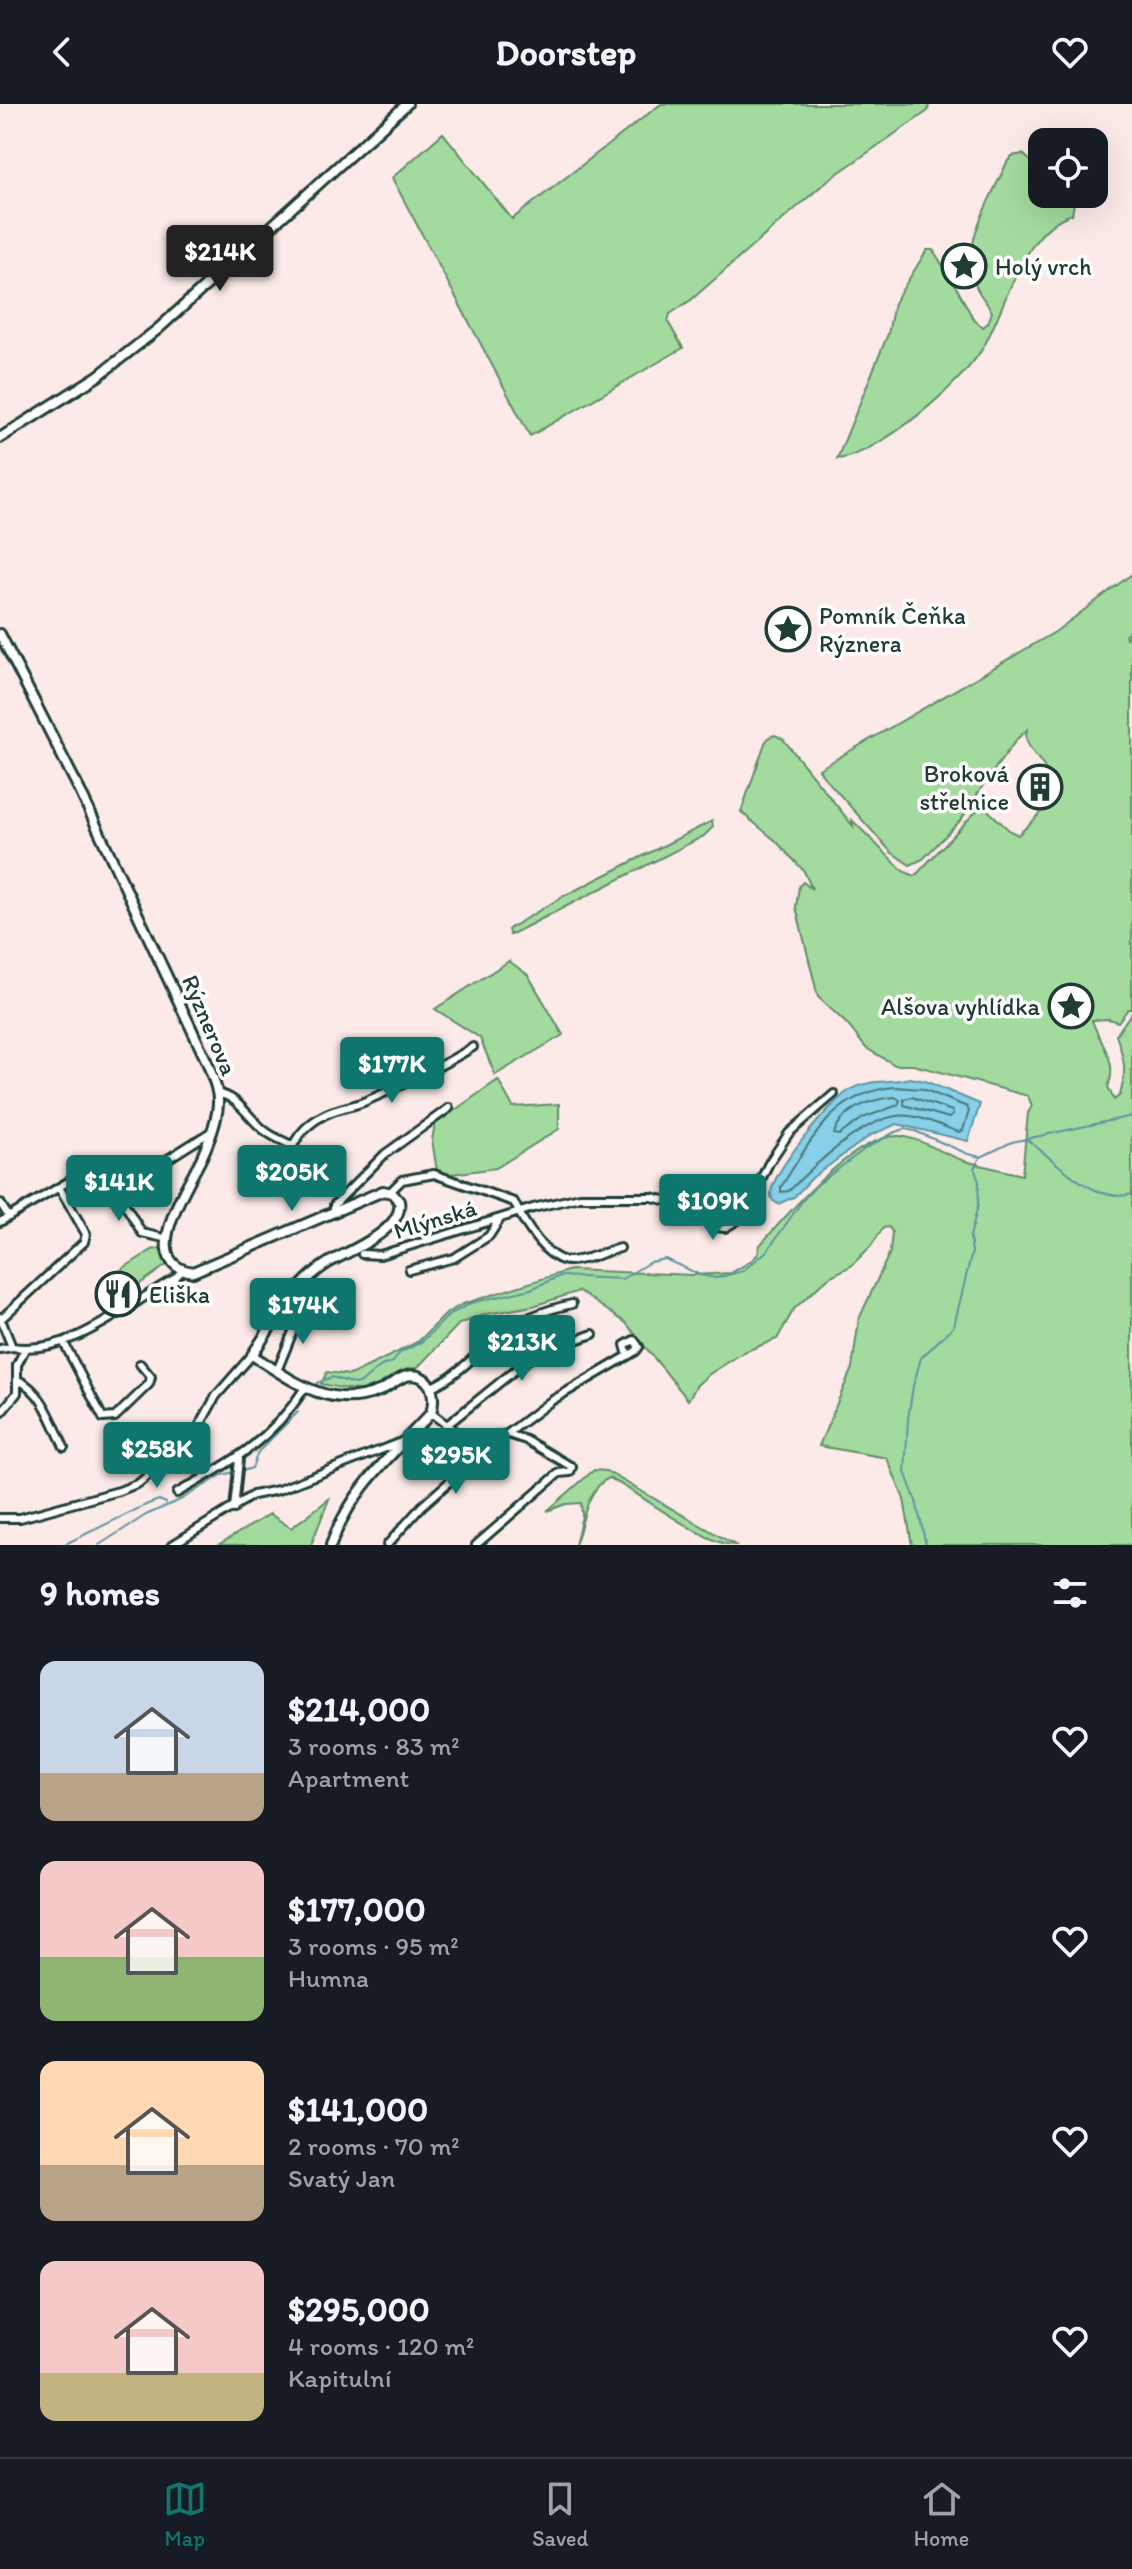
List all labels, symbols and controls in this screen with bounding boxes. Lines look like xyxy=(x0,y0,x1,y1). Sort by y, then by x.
icon: back xyxy=(40,30,84,74)
icon: heart xyxy=(1048,30,1092,74)
text: Doorstep xyxy=(496,31,636,74)
map controls xyxy=(1028,128,1108,208)
button: locate xyxy=(1028,128,1108,208)
pin: $214K xyxy=(164,225,276,293)
text: $214K xyxy=(184,235,256,267)
place icon: Holý vrch xyxy=(940,242,988,290)
place label: Holý vrch xyxy=(995,252,1092,281)
place label: Pomník Čeňka Rýznera xyxy=(819,601,966,658)
place icon: Pomník Čeňka Rýznera xyxy=(764,605,812,653)
place label: Broková střelnice xyxy=(919,759,1009,816)
building icon: Broková střelnice xyxy=(1016,763,1064,811)
street label: Rýznerova xyxy=(176,970,244,1080)
place icon: Alšova vyhlídka xyxy=(1047,982,1095,1030)
place label: Alšova vyhlídka xyxy=(881,992,1040,1021)
pin: $177K xyxy=(336,1037,448,1105)
text: $177K xyxy=(358,1047,426,1079)
pin: $205K xyxy=(236,1145,348,1213)
pin: $141K xyxy=(63,1155,175,1223)
text: $205K xyxy=(255,1155,329,1187)
text: $141K xyxy=(84,1165,154,1197)
pin: $109K xyxy=(657,1174,769,1242)
text: $109K xyxy=(677,1184,749,1216)
street label: Mlýnská xyxy=(390,1193,481,1245)
restaurant icon: Eliška xyxy=(94,1270,142,1318)
pin: $174K xyxy=(247,1278,359,1346)
place label: Eliška xyxy=(149,1280,210,1309)
text: $174K xyxy=(268,1288,338,1320)
pin: $213K xyxy=(466,1315,578,1383)
text: $213K xyxy=(487,1325,557,1357)
pin: $258K xyxy=(101,1422,213,1490)
pin: $295K xyxy=(400,1428,512,1496)
text: $258K xyxy=(121,1432,193,1464)
text: $295K xyxy=(421,1438,491,1470)
icon: filters xyxy=(1048,1571,1092,1615)
text: 9 homes xyxy=(40,1573,160,1614)
text: $214,000 xyxy=(288,1689,430,1730)
icon: home xyxy=(104,1693,200,1789)
icon: heart xyxy=(1048,1719,1092,1763)
text: 3 rooms · 83 m² xyxy=(288,1730,460,1762)
text: Apartment xyxy=(288,1762,409,1794)
text: $177,000 xyxy=(288,1889,426,1930)
icon: home xyxy=(104,1893,200,1989)
icon: heart xyxy=(1048,1919,1092,1963)
text: 3 rooms · 95 m² xyxy=(288,1930,459,1962)
text: Humna xyxy=(288,1962,369,1994)
text: $141,000 xyxy=(288,2089,428,2130)
icon: home xyxy=(104,2093,200,2189)
icon: heart xyxy=(1048,2119,1092,2163)
text: 2 rooms · 70 m² xyxy=(288,2130,460,2162)
text: Svatý Jan xyxy=(288,2162,395,2194)
text: $295,000 xyxy=(288,2289,430,2330)
icon: home xyxy=(104,2293,200,2389)
icon: heart xyxy=(1048,2319,1092,2363)
text: 4 rooms · 120 m² xyxy=(288,2330,474,2362)
text: Kapitulní xyxy=(288,2362,391,2394)
tab: Map xyxy=(163,2477,207,2552)
tab: Saved xyxy=(532,2477,588,2552)
tab: Home xyxy=(914,2477,969,2552)

